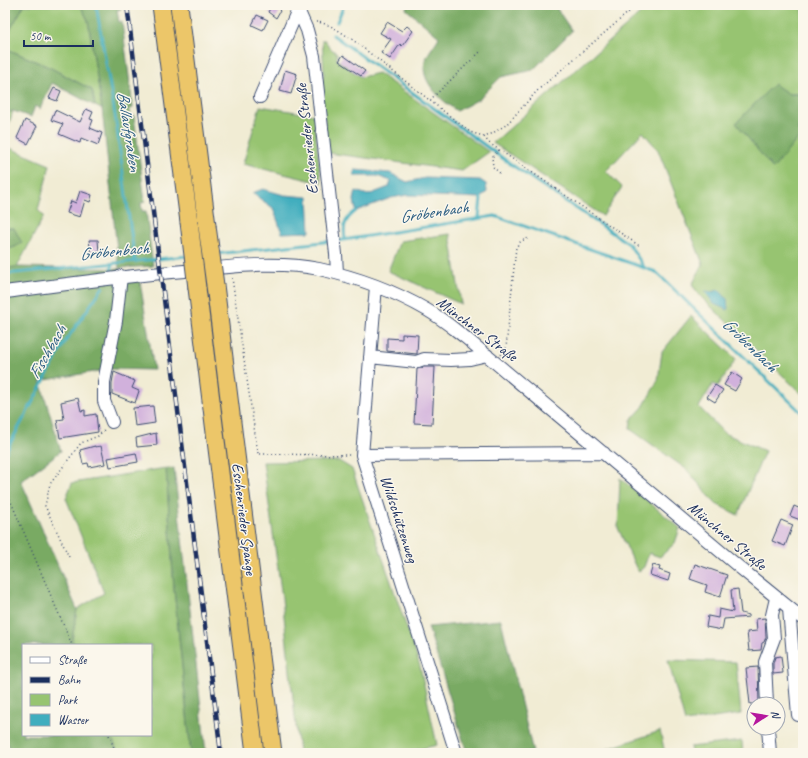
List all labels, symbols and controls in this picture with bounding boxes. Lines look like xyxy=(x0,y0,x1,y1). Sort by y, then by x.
scale bar xyxy=(24,22,93,48)
text: 50 m xyxy=(30,28,52,44)
street label: Eschenrieder Straße xyxy=(291,81,323,195)
water label: Ballaufgraben xyxy=(112,90,146,174)
water label: Gröbenbach xyxy=(398,196,471,228)
water label: Gröbenbach xyxy=(79,237,151,265)
street label: Münchner Straße xyxy=(432,292,523,367)
water label: Gröbenbach xyxy=(718,314,783,377)
water label: Fischbach xyxy=(23,320,71,383)
street label: Eschenrieder Spange xyxy=(227,462,261,578)
street label: Wildschützenweg xyxy=(376,473,423,566)
street label: Münchner Straße xyxy=(684,497,772,576)
legend xyxy=(22,644,152,736)
text: Straße xyxy=(58,652,87,668)
text: Bahn xyxy=(58,672,81,688)
text: Park xyxy=(58,692,79,708)
north arrow xyxy=(746,696,786,736)
text: N xyxy=(768,709,784,721)
text: Wasser xyxy=(58,712,90,728)

